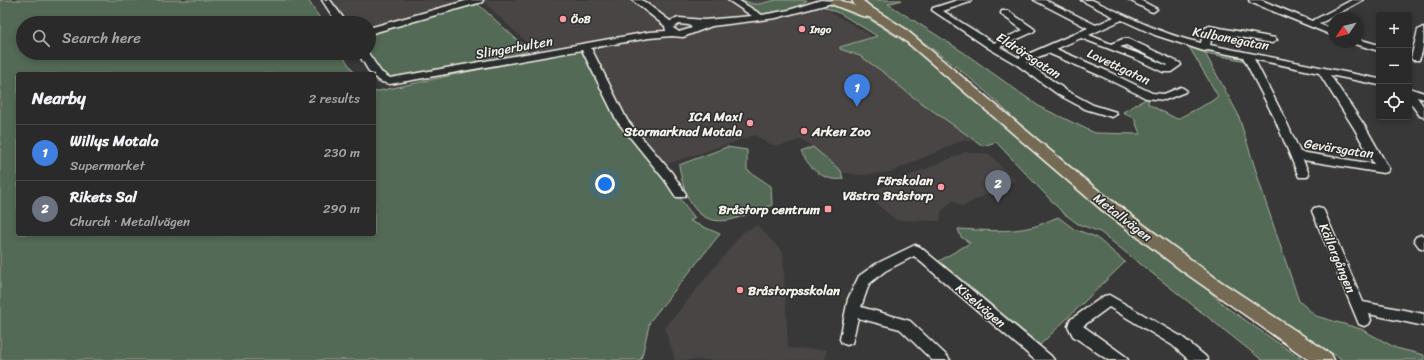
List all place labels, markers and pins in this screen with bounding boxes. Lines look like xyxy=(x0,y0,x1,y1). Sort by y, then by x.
place label: ÖoB xyxy=(570,10,591,29)
marker: ÖoB xyxy=(558,14,568,24)
place label: Ingo xyxy=(809,20,832,39)
marker: Ingo xyxy=(797,24,807,34)
pin: 1 xyxy=(844,74,870,107)
place label: ICA Maxi Stormarknad Motala xyxy=(623,105,743,143)
marker: ICA Maxi Stormarknad Motala xyxy=(745,118,755,128)
place label: Arken Zoo xyxy=(811,120,871,143)
marker: Arken Zoo xyxy=(799,126,809,136)
place label: Förskolan Västra Bråstorp xyxy=(843,169,934,207)
pin: 2 xyxy=(985,170,1011,203)
marker: Förskolan Västra Bråstorp xyxy=(936,182,946,192)
place label: Bråstorp centrum xyxy=(718,198,820,221)
marker: Bråstorp centrum xyxy=(823,204,833,214)
place label: Bråstorpsskolan xyxy=(748,279,841,302)
marker: Bråstorpsskolan xyxy=(735,285,745,295)

